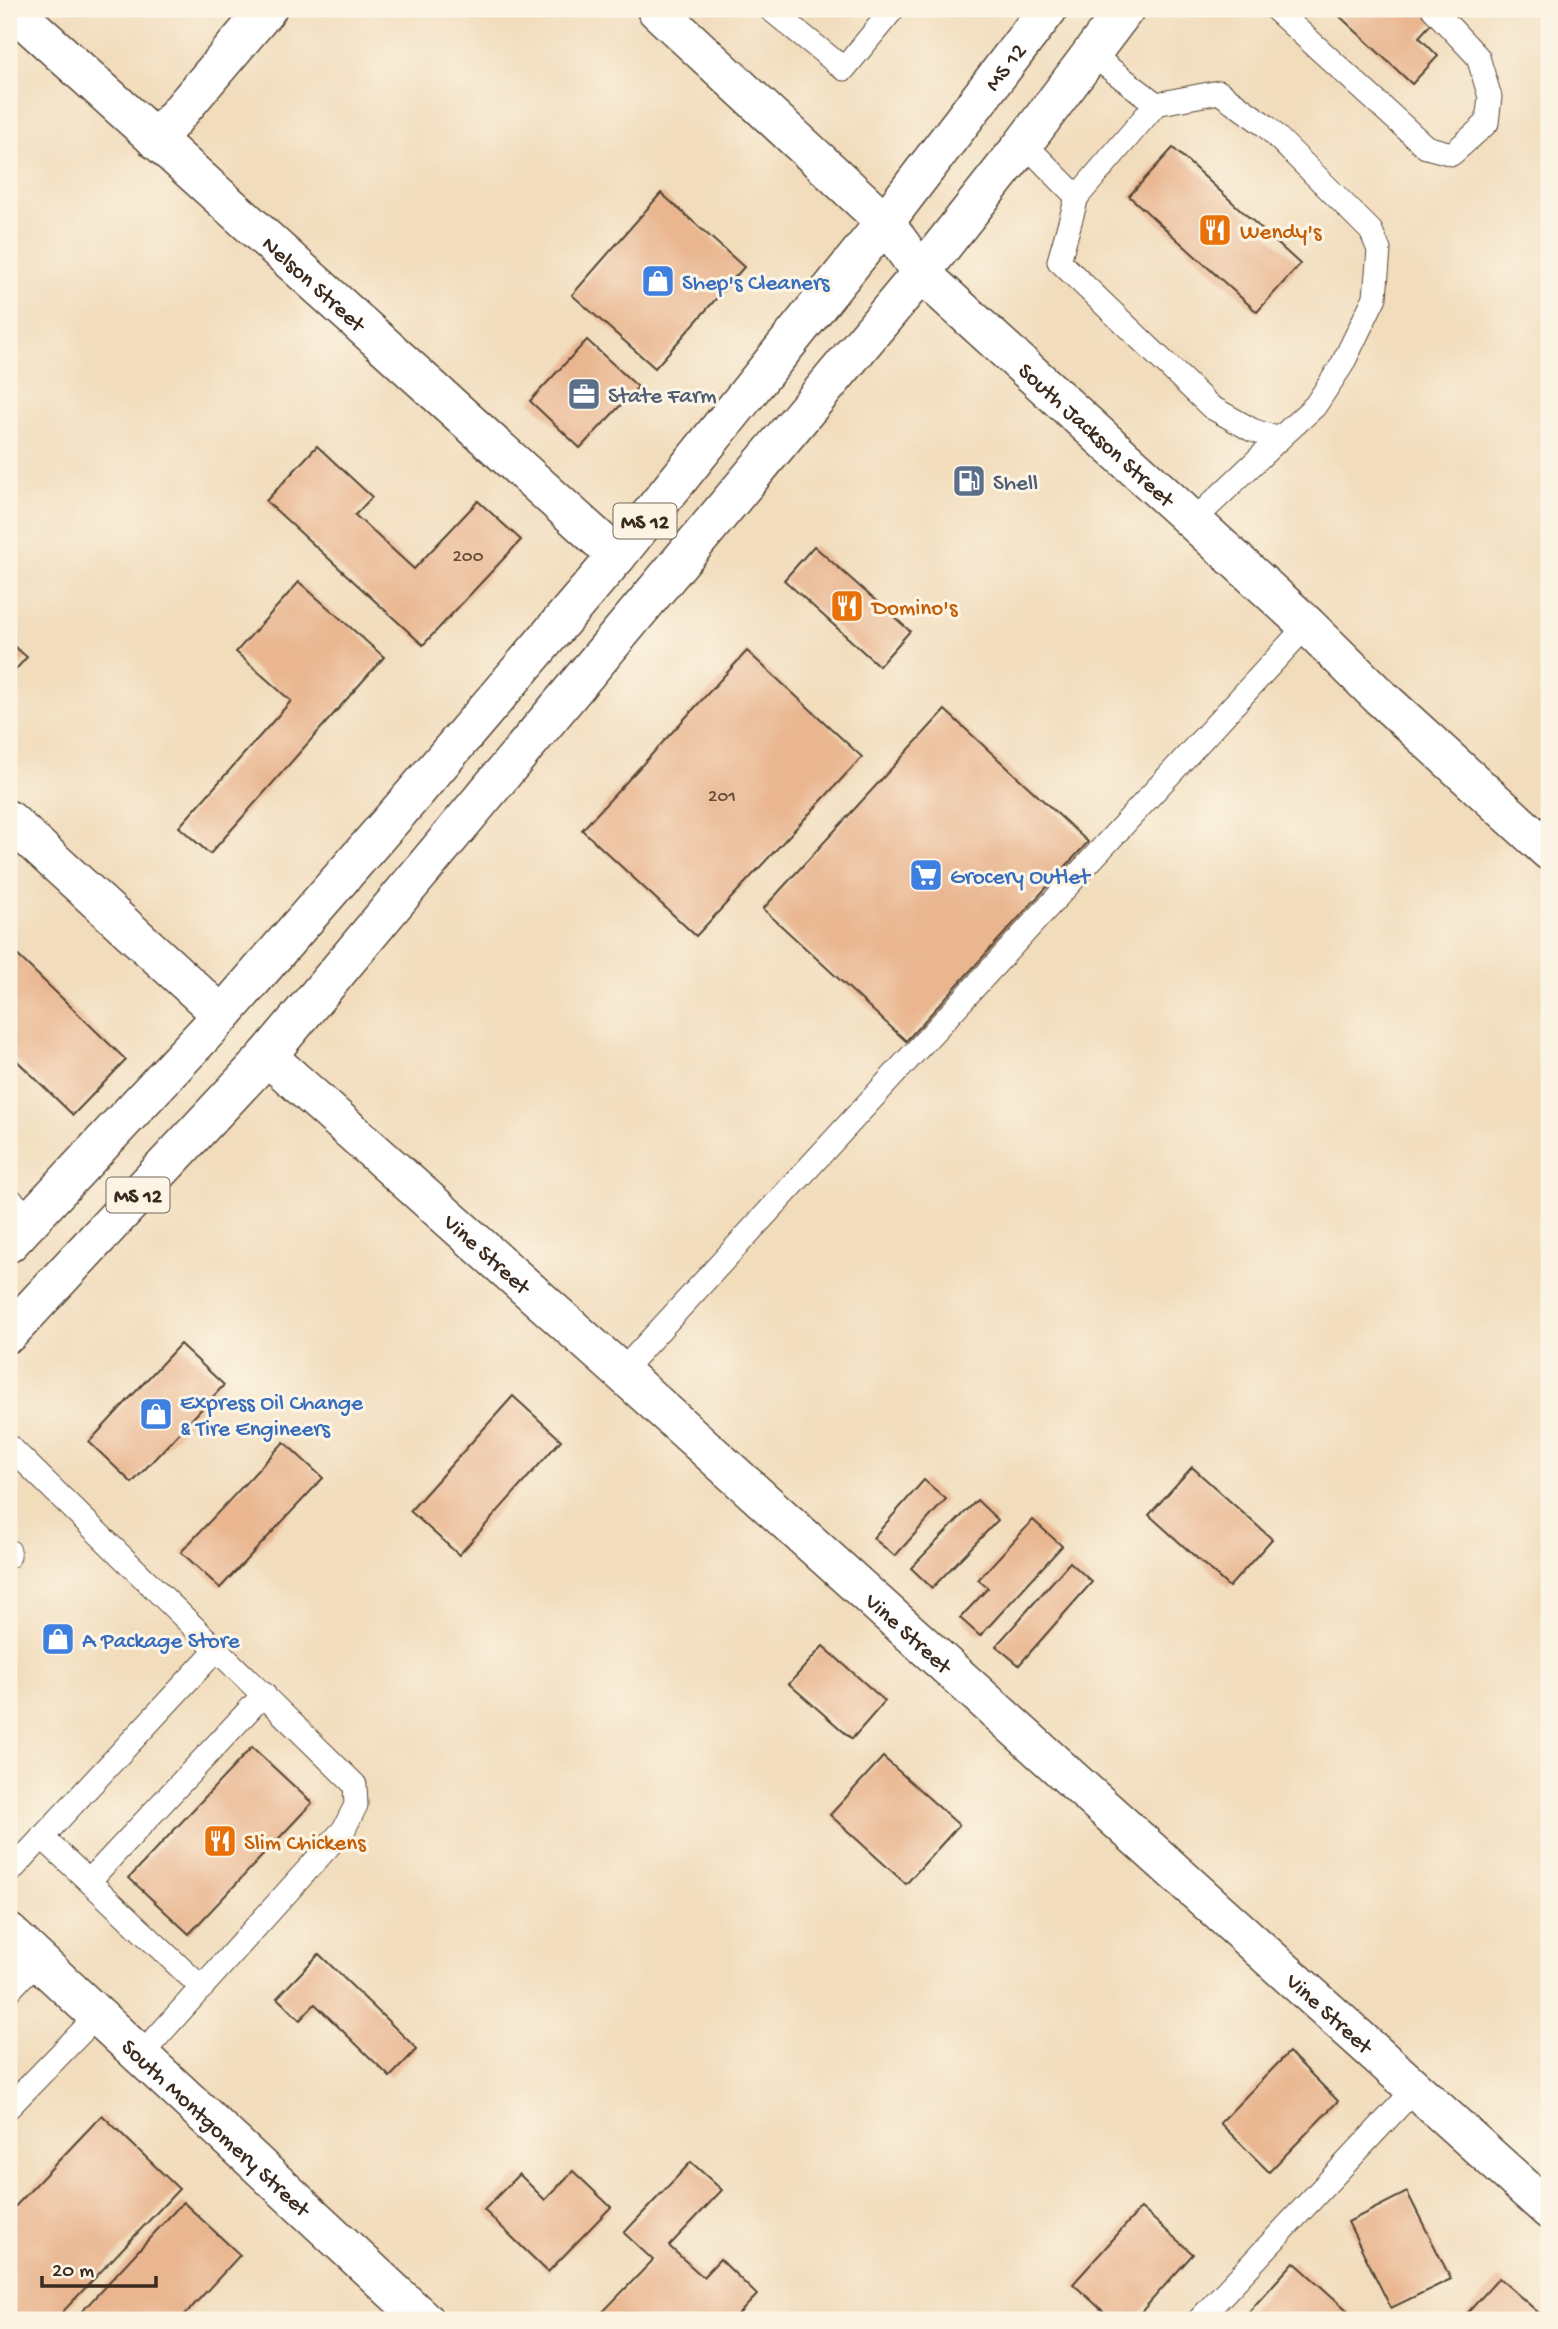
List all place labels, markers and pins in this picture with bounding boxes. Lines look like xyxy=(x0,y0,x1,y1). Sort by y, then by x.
restaurant icon: Wendy's xyxy=(1196,211,1234,249)
place label: Wendy's xyxy=(1240,220,1322,247)
shop icon: Shep's Cleaners xyxy=(639,262,677,300)
place label: Shep's Cleaners xyxy=(682,271,830,298)
office icon: State Farm xyxy=(565,375,603,413)
place label: State Farm xyxy=(608,384,717,411)
fuel station icon: Shell xyxy=(950,462,988,500)
place label: Shell xyxy=(993,471,1038,498)
restaurant icon: Domino's xyxy=(828,587,866,625)
place label: Domino's xyxy=(870,596,958,623)
supermarket icon: Grocery Outlet xyxy=(907,856,945,894)
place label: Grocery Outlet xyxy=(950,865,1091,892)
place label: Express Oil Change & Tire Engineers xyxy=(180,1391,364,1444)
shop icon: Express Oil Change & Tire Engineers xyxy=(137,1395,175,1433)
shop icon: A Package Store xyxy=(39,1620,77,1658)
place label: A Package Store xyxy=(82,1629,241,1656)
restaurant icon: Slim Chickens xyxy=(201,1822,239,1860)
place label: Slim Chickens xyxy=(244,1831,366,1858)

